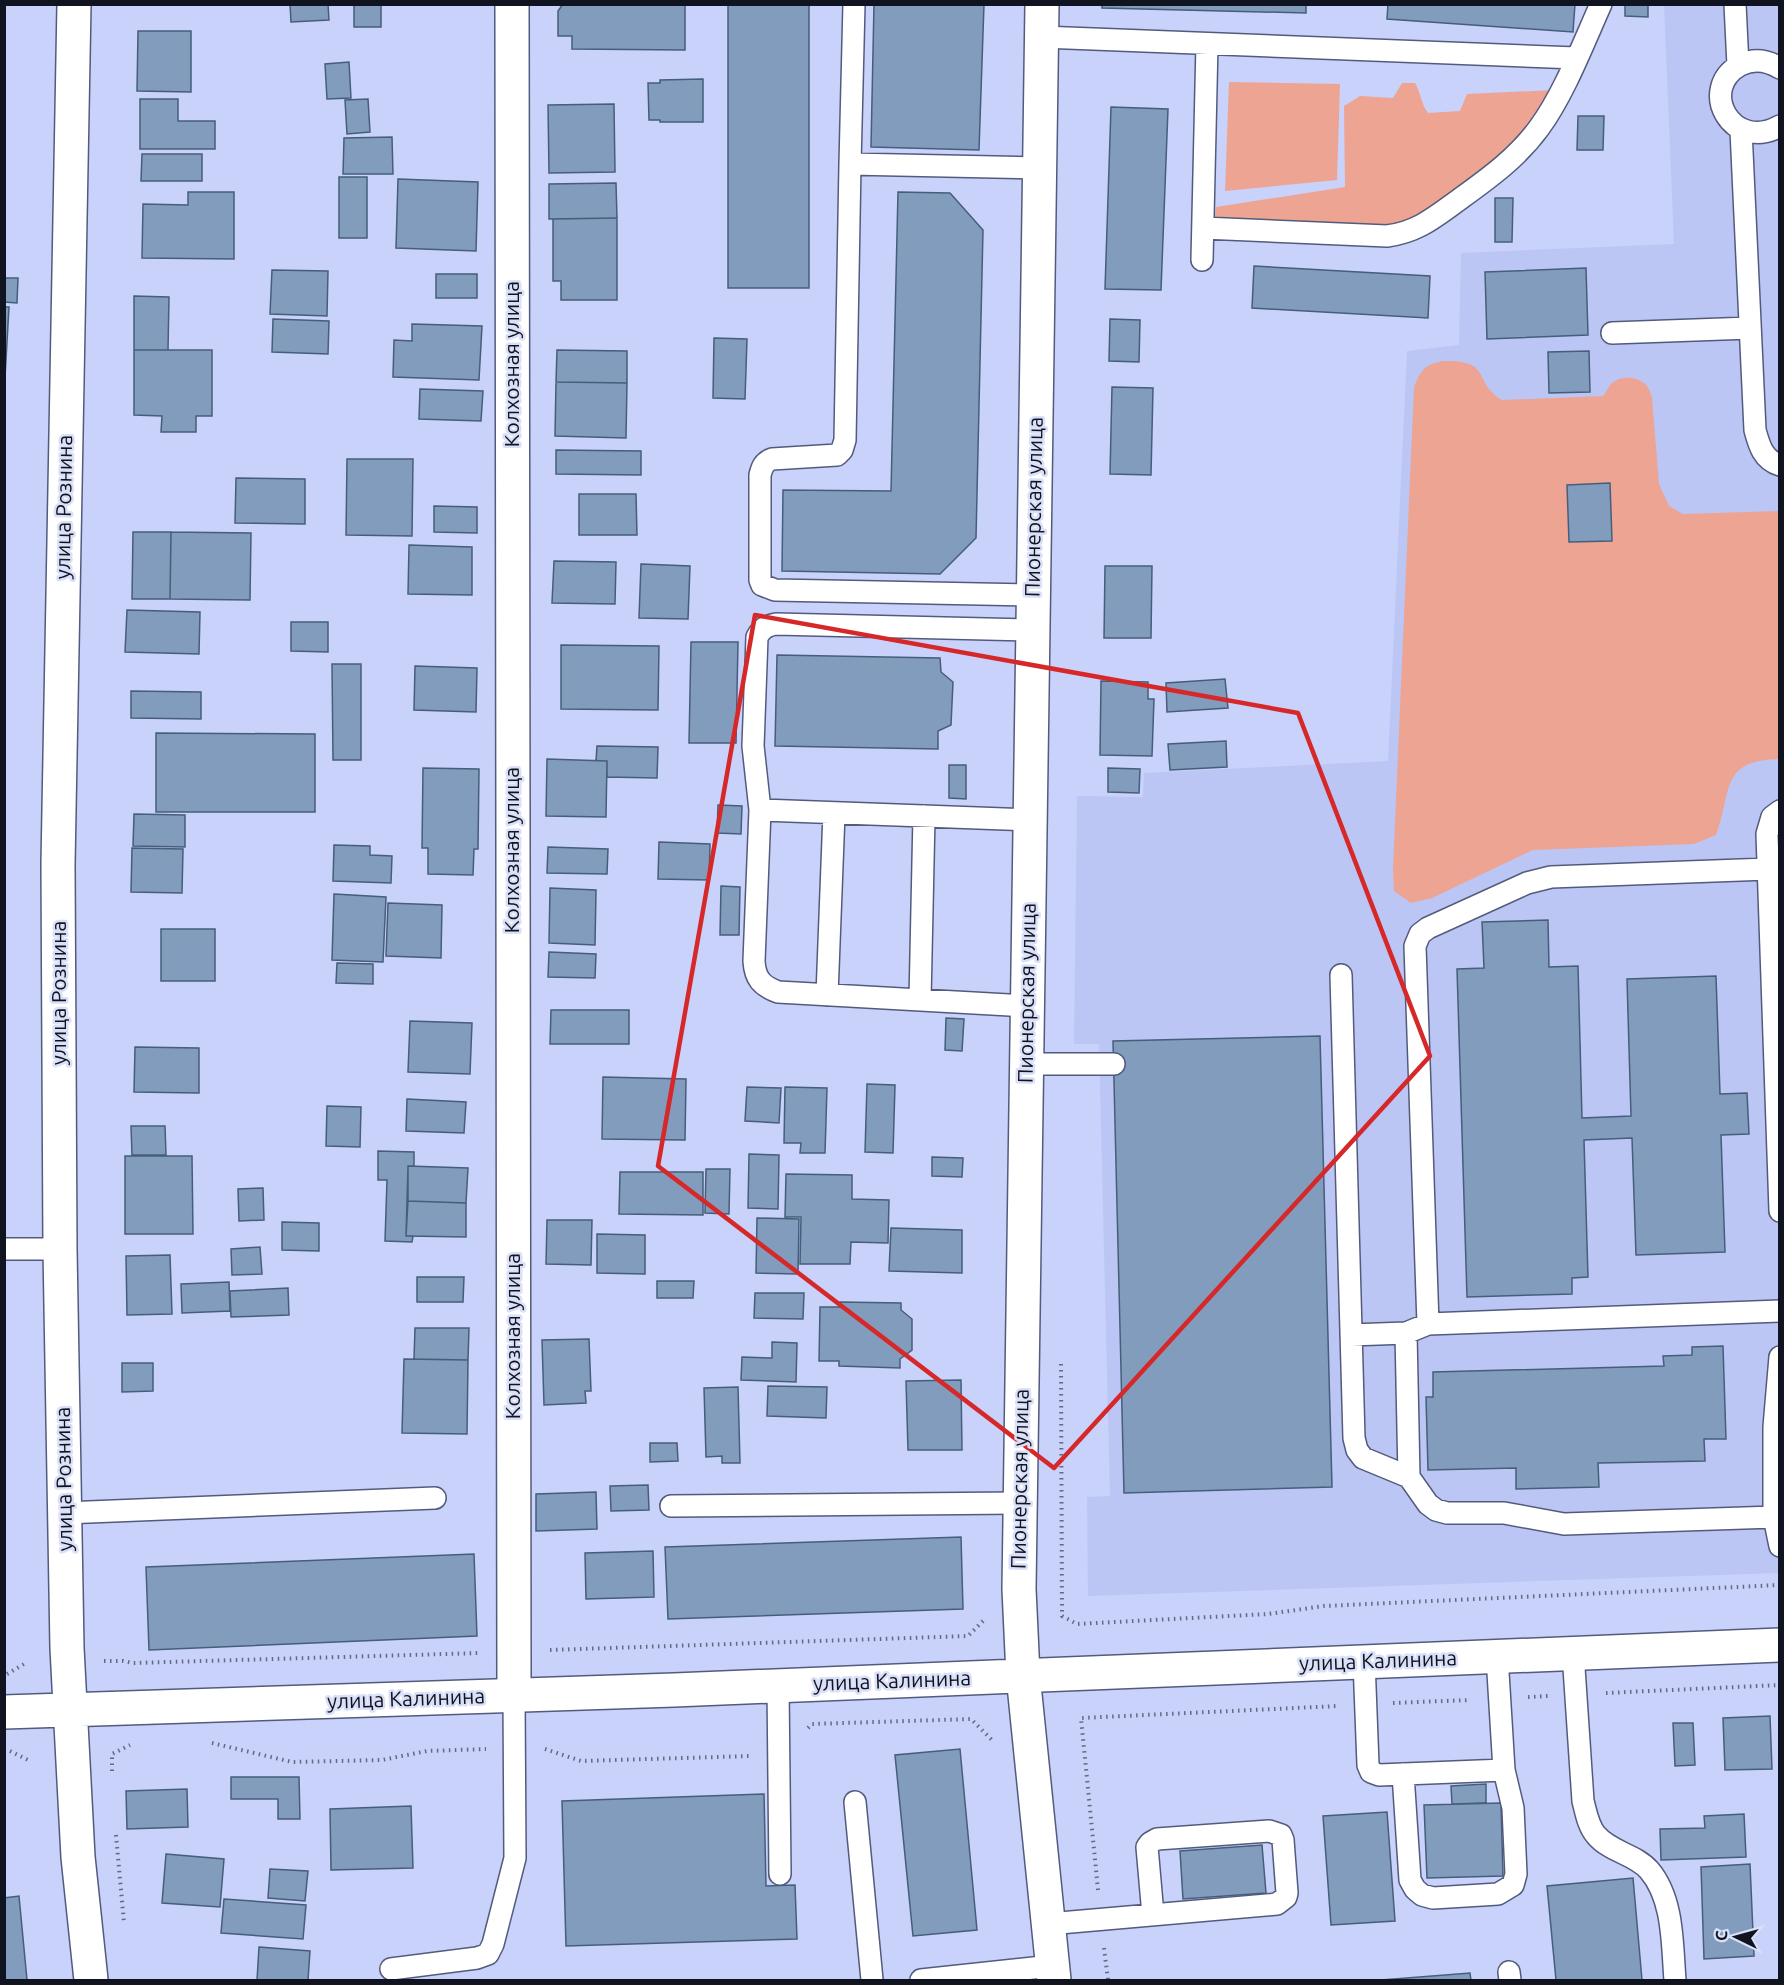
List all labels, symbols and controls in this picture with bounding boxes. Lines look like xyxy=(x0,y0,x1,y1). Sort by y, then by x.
street label: Колхозная улица xyxy=(499,281,523,447)
street label: Пионерская улица xyxy=(1019,417,1047,597)
street label: улица Рознина xyxy=(50,435,76,579)
street label: Колхозная улица xyxy=(499,767,523,933)
street label: Пионерская улица xyxy=(1012,903,1040,1083)
street label: улица Рознина xyxy=(46,921,70,1065)
street label: Колхозная улица xyxy=(500,1253,524,1419)
street label: Пионерская улица xyxy=(1005,1389,1033,1569)
street label: улица Рознина xyxy=(50,1407,76,1551)
street label: улица Калинина xyxy=(1298,1645,1457,1675)
street label: улица Калинина xyxy=(812,1665,971,1695)
street label: улица Калинина xyxy=(326,1683,485,1713)
north arrow xyxy=(1706,1907,1766,1967)
text: С xyxy=(1712,1930,1730,1942)

